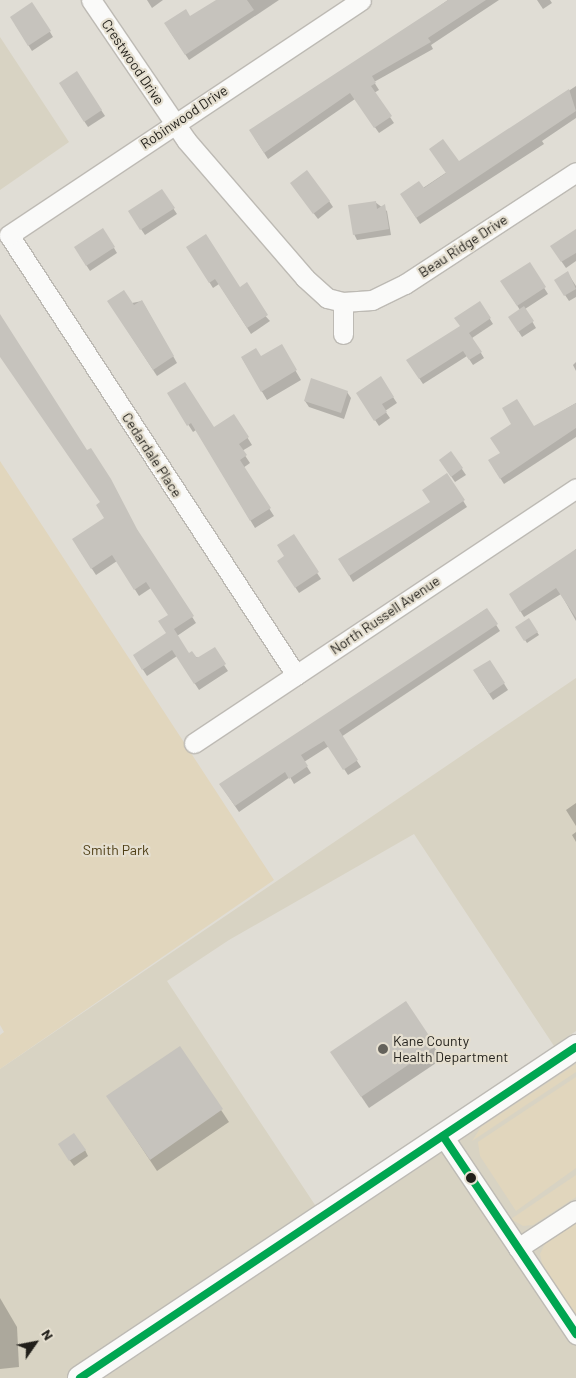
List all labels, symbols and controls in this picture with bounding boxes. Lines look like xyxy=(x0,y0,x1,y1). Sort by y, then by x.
street label: Crestwood Drive xyxy=(98,16,168,108)
street label: Robinwood Drive xyxy=(137,82,231,152)
street label: Beau Ridge Drive xyxy=(416,211,510,281)
street label: Cedardale Place xyxy=(118,410,186,500)
street label: North Russell Avenue xyxy=(327,572,443,658)
park label: Smith Park xyxy=(83,842,149,858)
place label: Kane County Health Department xyxy=(393,1033,508,1066)
marker: Kane County Health Department xyxy=(377,1043,389,1055)
unlabelled marker xyxy=(466,1173,476,1183)
north arrow xyxy=(10,1318,60,1368)
text: N xyxy=(38,1326,58,1343)

